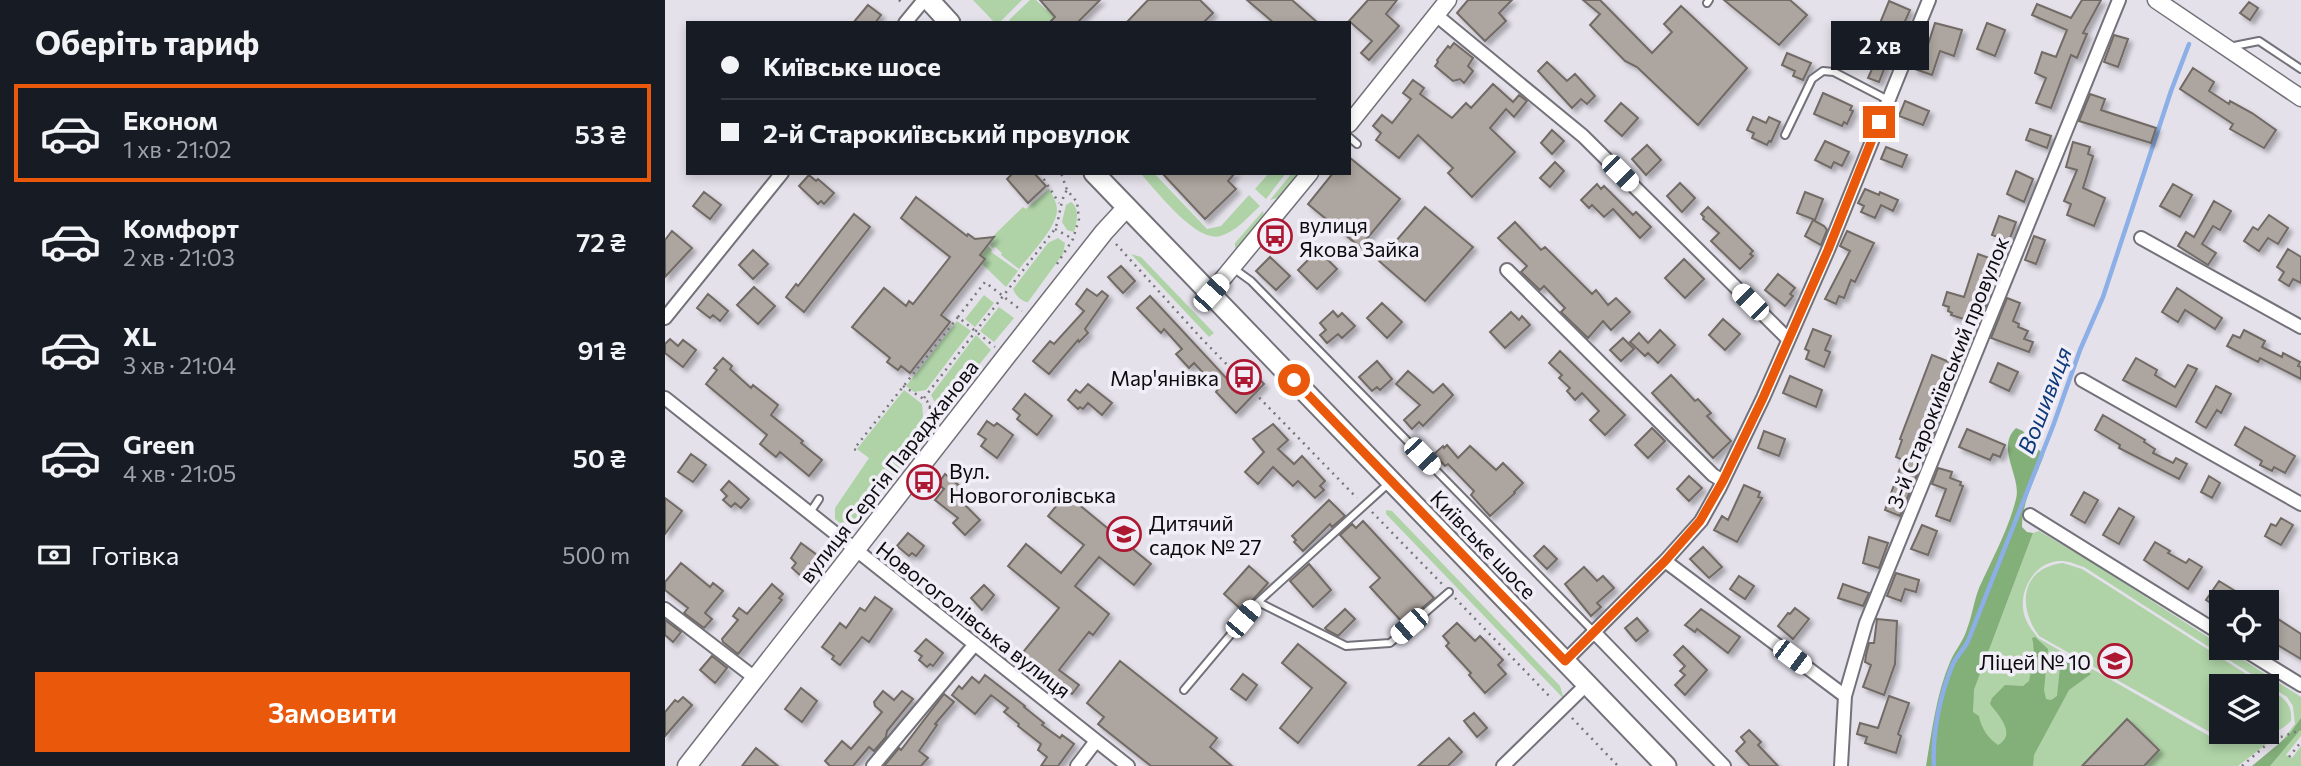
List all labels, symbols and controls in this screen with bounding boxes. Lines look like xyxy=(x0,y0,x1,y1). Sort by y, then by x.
callout: 2 хв xyxy=(1830,20,1928,69)
text: Оберіть тариф xyxy=(35,22,259,62)
text: 2 хв xyxy=(1859,31,1901,59)
text: Київське шосе xyxy=(763,50,941,81)
icon: car xyxy=(39,102,102,165)
text: Економ xyxy=(123,104,218,135)
route end xyxy=(1863,106,1895,138)
text: 2-й Старокиївський провулок xyxy=(763,117,1130,148)
text: 53 ₴ xyxy=(575,118,626,149)
text: 1 хв · 21:02 xyxy=(123,135,232,163)
car xyxy=(1598,151,1643,195)
icon: car xyxy=(39,210,102,273)
text: Комфорт xyxy=(123,212,239,243)
place label: вулиця Якова Зайка xyxy=(1299,212,1420,261)
bus stop icon: вулиця Якова Зайка xyxy=(1256,217,1294,255)
text: 72 ₴ xyxy=(576,226,626,257)
street label: 3-й Старокиївський провулок xyxy=(1881,232,2013,512)
text: 2 хв · 21:03 xyxy=(123,243,235,271)
car xyxy=(1190,270,1233,316)
car xyxy=(1728,280,1773,324)
icon: car xyxy=(39,318,102,381)
text: XL xyxy=(123,320,157,351)
text: 91 ₴ xyxy=(577,334,626,365)
water label: Вошивиця xyxy=(2011,343,2077,457)
text: 3 хв · 21:04 xyxy=(123,351,236,379)
street label: вулиця Сергія Параджанова xyxy=(793,354,983,588)
bus stop icon: Мар'янівка xyxy=(1225,358,1263,396)
route start xyxy=(1278,364,1310,396)
place label: Мар'янівка xyxy=(1110,365,1219,390)
icon: car xyxy=(39,426,102,489)
text: Green xyxy=(123,428,195,459)
car xyxy=(1400,434,1445,478)
text: 50 ₴ xyxy=(573,442,626,473)
place label: Вул. Новогоголівська xyxy=(949,458,1116,507)
text: 4 хв · 21:05 xyxy=(123,459,236,487)
bus stop icon: Вул. Новогоголівська xyxy=(905,463,943,501)
street label: Київське шосе xyxy=(1426,485,1542,603)
place label: Дитячий садок № 27 xyxy=(1149,510,1262,559)
school or university icon: Дитячий садок № 27 xyxy=(1105,515,1143,553)
street label: Новогоголівська вулиця xyxy=(872,535,1076,703)
icon: cash xyxy=(35,536,73,574)
text: Готівка xyxy=(91,539,179,570)
text: 500 m xyxy=(562,541,630,569)
map controls xyxy=(2209,590,2279,744)
button: locate xyxy=(2209,590,2279,660)
car xyxy=(1222,596,1265,642)
car xyxy=(1387,604,1432,648)
car xyxy=(1769,636,1816,678)
school or university icon: Ліцей № 10 xyxy=(2096,642,2134,680)
place label: Ліцей № 10 xyxy=(1979,649,2091,674)
button: Замовити xyxy=(35,672,630,752)
button: layers xyxy=(2209,674,2279,744)

